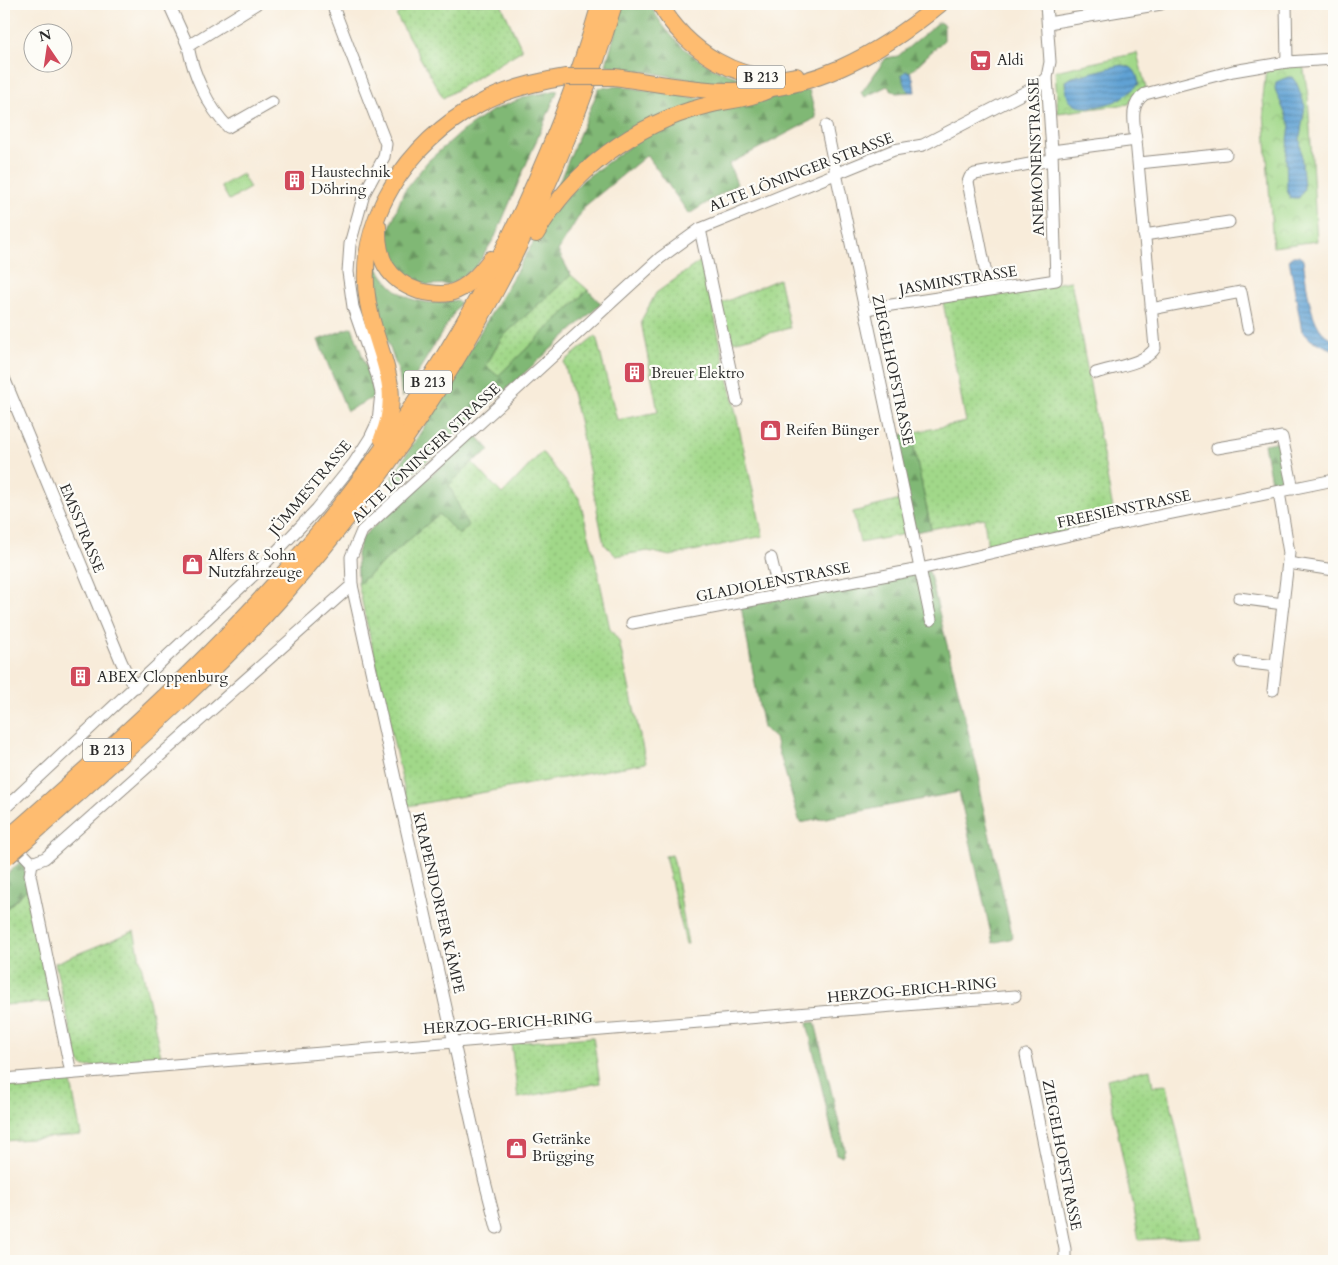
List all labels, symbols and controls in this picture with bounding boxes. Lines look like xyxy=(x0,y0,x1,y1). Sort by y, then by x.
north arrow xyxy=(22,22,72,72)
text: N xyxy=(37,25,53,46)
supermarket icon: Aldi xyxy=(969,48,993,72)
place label: Aldi xyxy=(997,50,1024,70)
road number: B 213 xyxy=(737,66,785,88)
street label: ANEMONENSTRASSE xyxy=(1023,77,1049,237)
street label: ALTE LÖNINGER STRASSE xyxy=(706,128,896,216)
place label: Haustechnik Döhring xyxy=(311,162,391,199)
building icon: Haustechnik Döhring xyxy=(283,169,307,193)
street label: JASMINSTRASSE xyxy=(896,261,1018,300)
street label: ZIEGELHOFSTRASSE xyxy=(867,293,919,447)
building icon: Breuer Elektro xyxy=(623,361,647,385)
place label: Breuer Elektro xyxy=(651,363,744,383)
road number: B 213 xyxy=(404,371,452,394)
street label: ALTE LÖNINGER STRASSE xyxy=(347,379,505,527)
shop icon: Reifen Bünger xyxy=(758,418,782,442)
place label: Reifen Bünger xyxy=(786,420,880,440)
street label: JÜMMESTRASSE xyxy=(263,436,356,541)
street label: EMSSTRASSE xyxy=(55,480,109,576)
street label: FREESIENSTRASSE xyxy=(1055,485,1193,533)
place label: Alfers & Sohn Nutzfahrzeuge xyxy=(208,545,302,582)
shop icon: Alfers & Sohn Nutzfahrzeuge xyxy=(180,552,204,576)
street label: GLADIOLENSTRASSE xyxy=(694,557,852,607)
building icon: ABEX Cloppenburg xyxy=(69,665,93,689)
place label: ABEX Cloppenburg xyxy=(97,667,228,687)
road number: B 213 xyxy=(83,738,131,762)
street label: KRAPENDORFER KÄMPE xyxy=(408,811,470,995)
street label: HERZOG-ERICH-RING xyxy=(826,973,998,1007)
street label: HERZOG-ERICH-RING xyxy=(422,1007,594,1039)
street label: ZIEGELHOFSTRASSE xyxy=(1038,1078,1086,1232)
place label: Getränke Brügging xyxy=(532,1129,594,1166)
shop icon: Getränke Brügging xyxy=(504,1136,528,1160)

